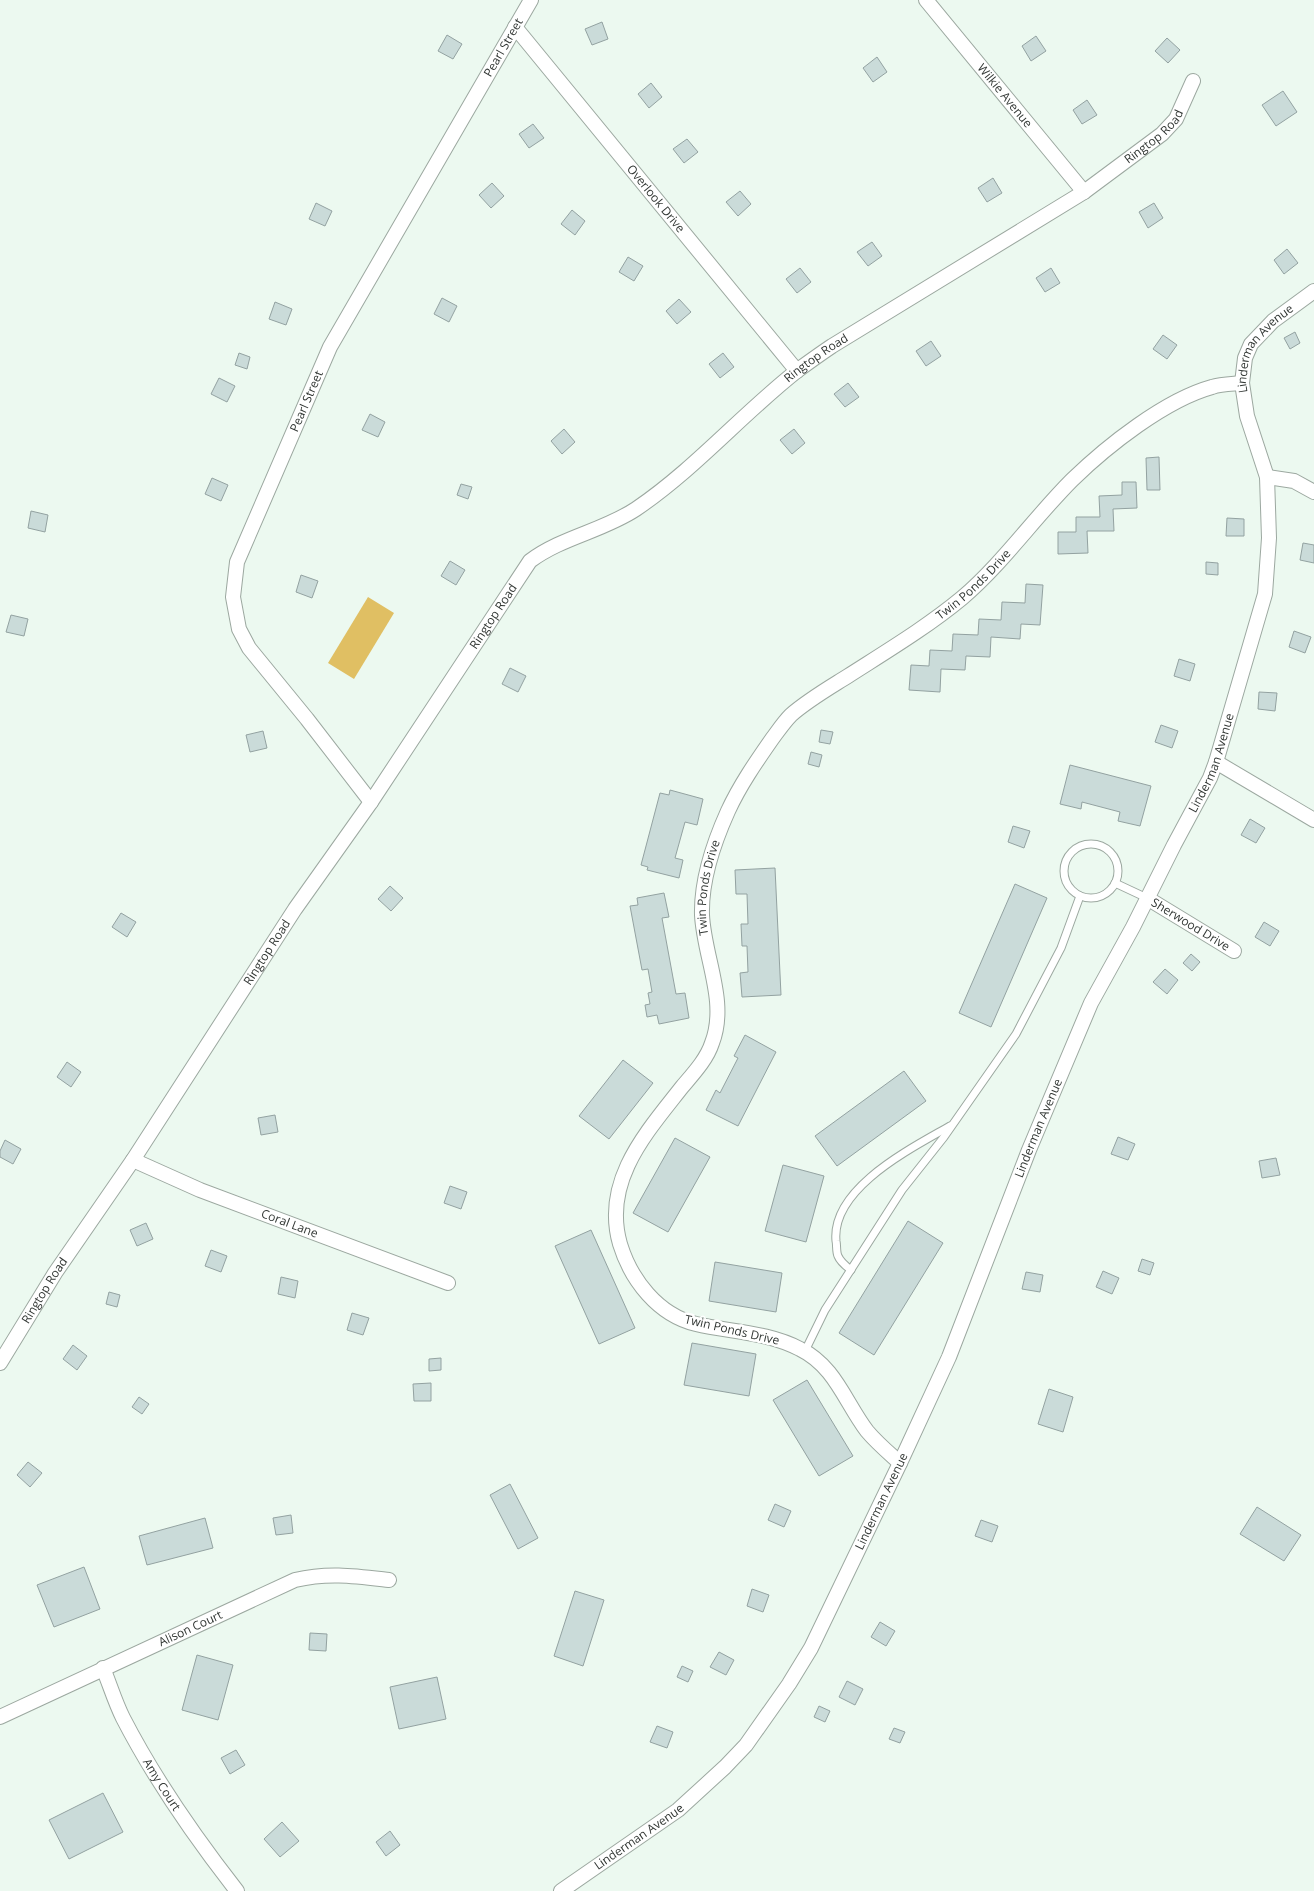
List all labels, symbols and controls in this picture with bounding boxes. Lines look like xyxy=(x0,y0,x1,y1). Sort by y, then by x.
street label: Pearl Street xyxy=(479,15,527,80)
street label: Wilkie Avenue xyxy=(974,60,1037,131)
street label: Ringtop Road xyxy=(1120,107,1187,167)
street label: Overlook Drive xyxy=(623,161,689,236)
street label: Linderman Avenue xyxy=(1233,300,1297,394)
street label: Ringtop Road xyxy=(780,329,851,386)
street label: Pearl Street xyxy=(285,368,327,434)
street label: Twin Ponds Drive xyxy=(932,545,1015,623)
street label: Ringtop Road xyxy=(465,580,521,652)
street label: Linderman Avenue xyxy=(1184,711,1238,815)
street label: Twin Ponds Drive xyxy=(693,837,724,937)
street label: Sherwood Drive xyxy=(1148,894,1234,955)
street label: Ringtop Road xyxy=(239,916,294,988)
street label: Linderman Avenue xyxy=(1010,1076,1066,1180)
street label: Coral Lane xyxy=(259,1205,321,1242)
street label: Ringtop Road xyxy=(17,1254,71,1327)
street label: Twin Ponds Drive xyxy=(683,1310,781,1349)
street label: Linderman Avenue xyxy=(851,1450,912,1552)
street label: Alison Court xyxy=(156,1606,225,1650)
street label: Amy Court xyxy=(139,1755,185,1814)
street label: Linderman Avenue xyxy=(591,1799,688,1874)

